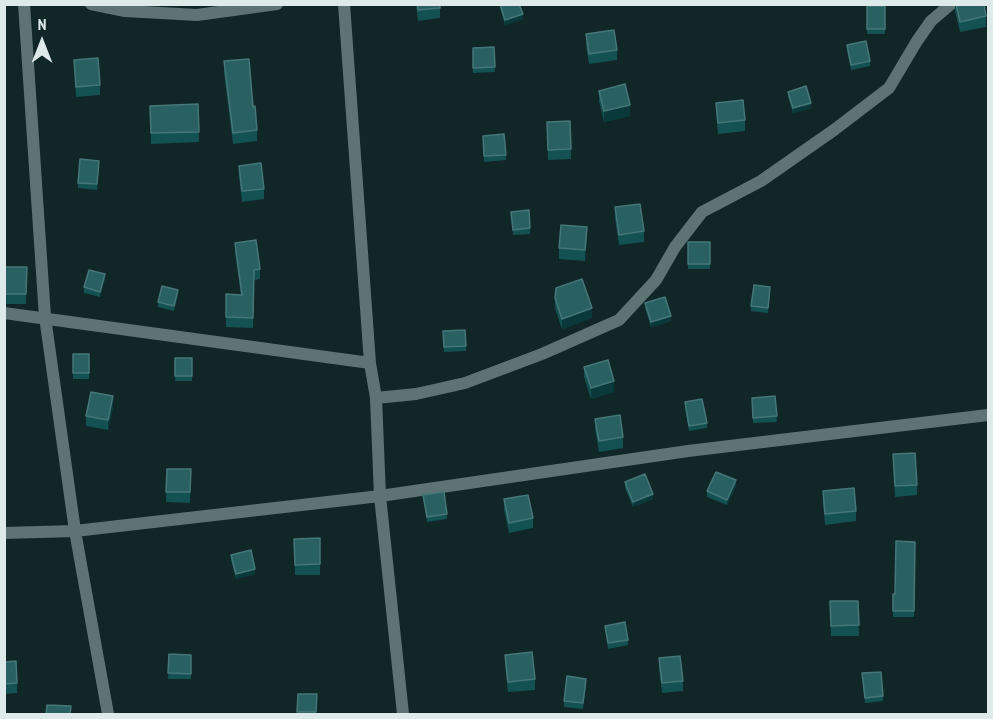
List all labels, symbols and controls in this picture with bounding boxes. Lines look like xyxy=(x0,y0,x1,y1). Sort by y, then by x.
north arrow xyxy=(12,12,72,72)
text: N xyxy=(38,14,46,34)

